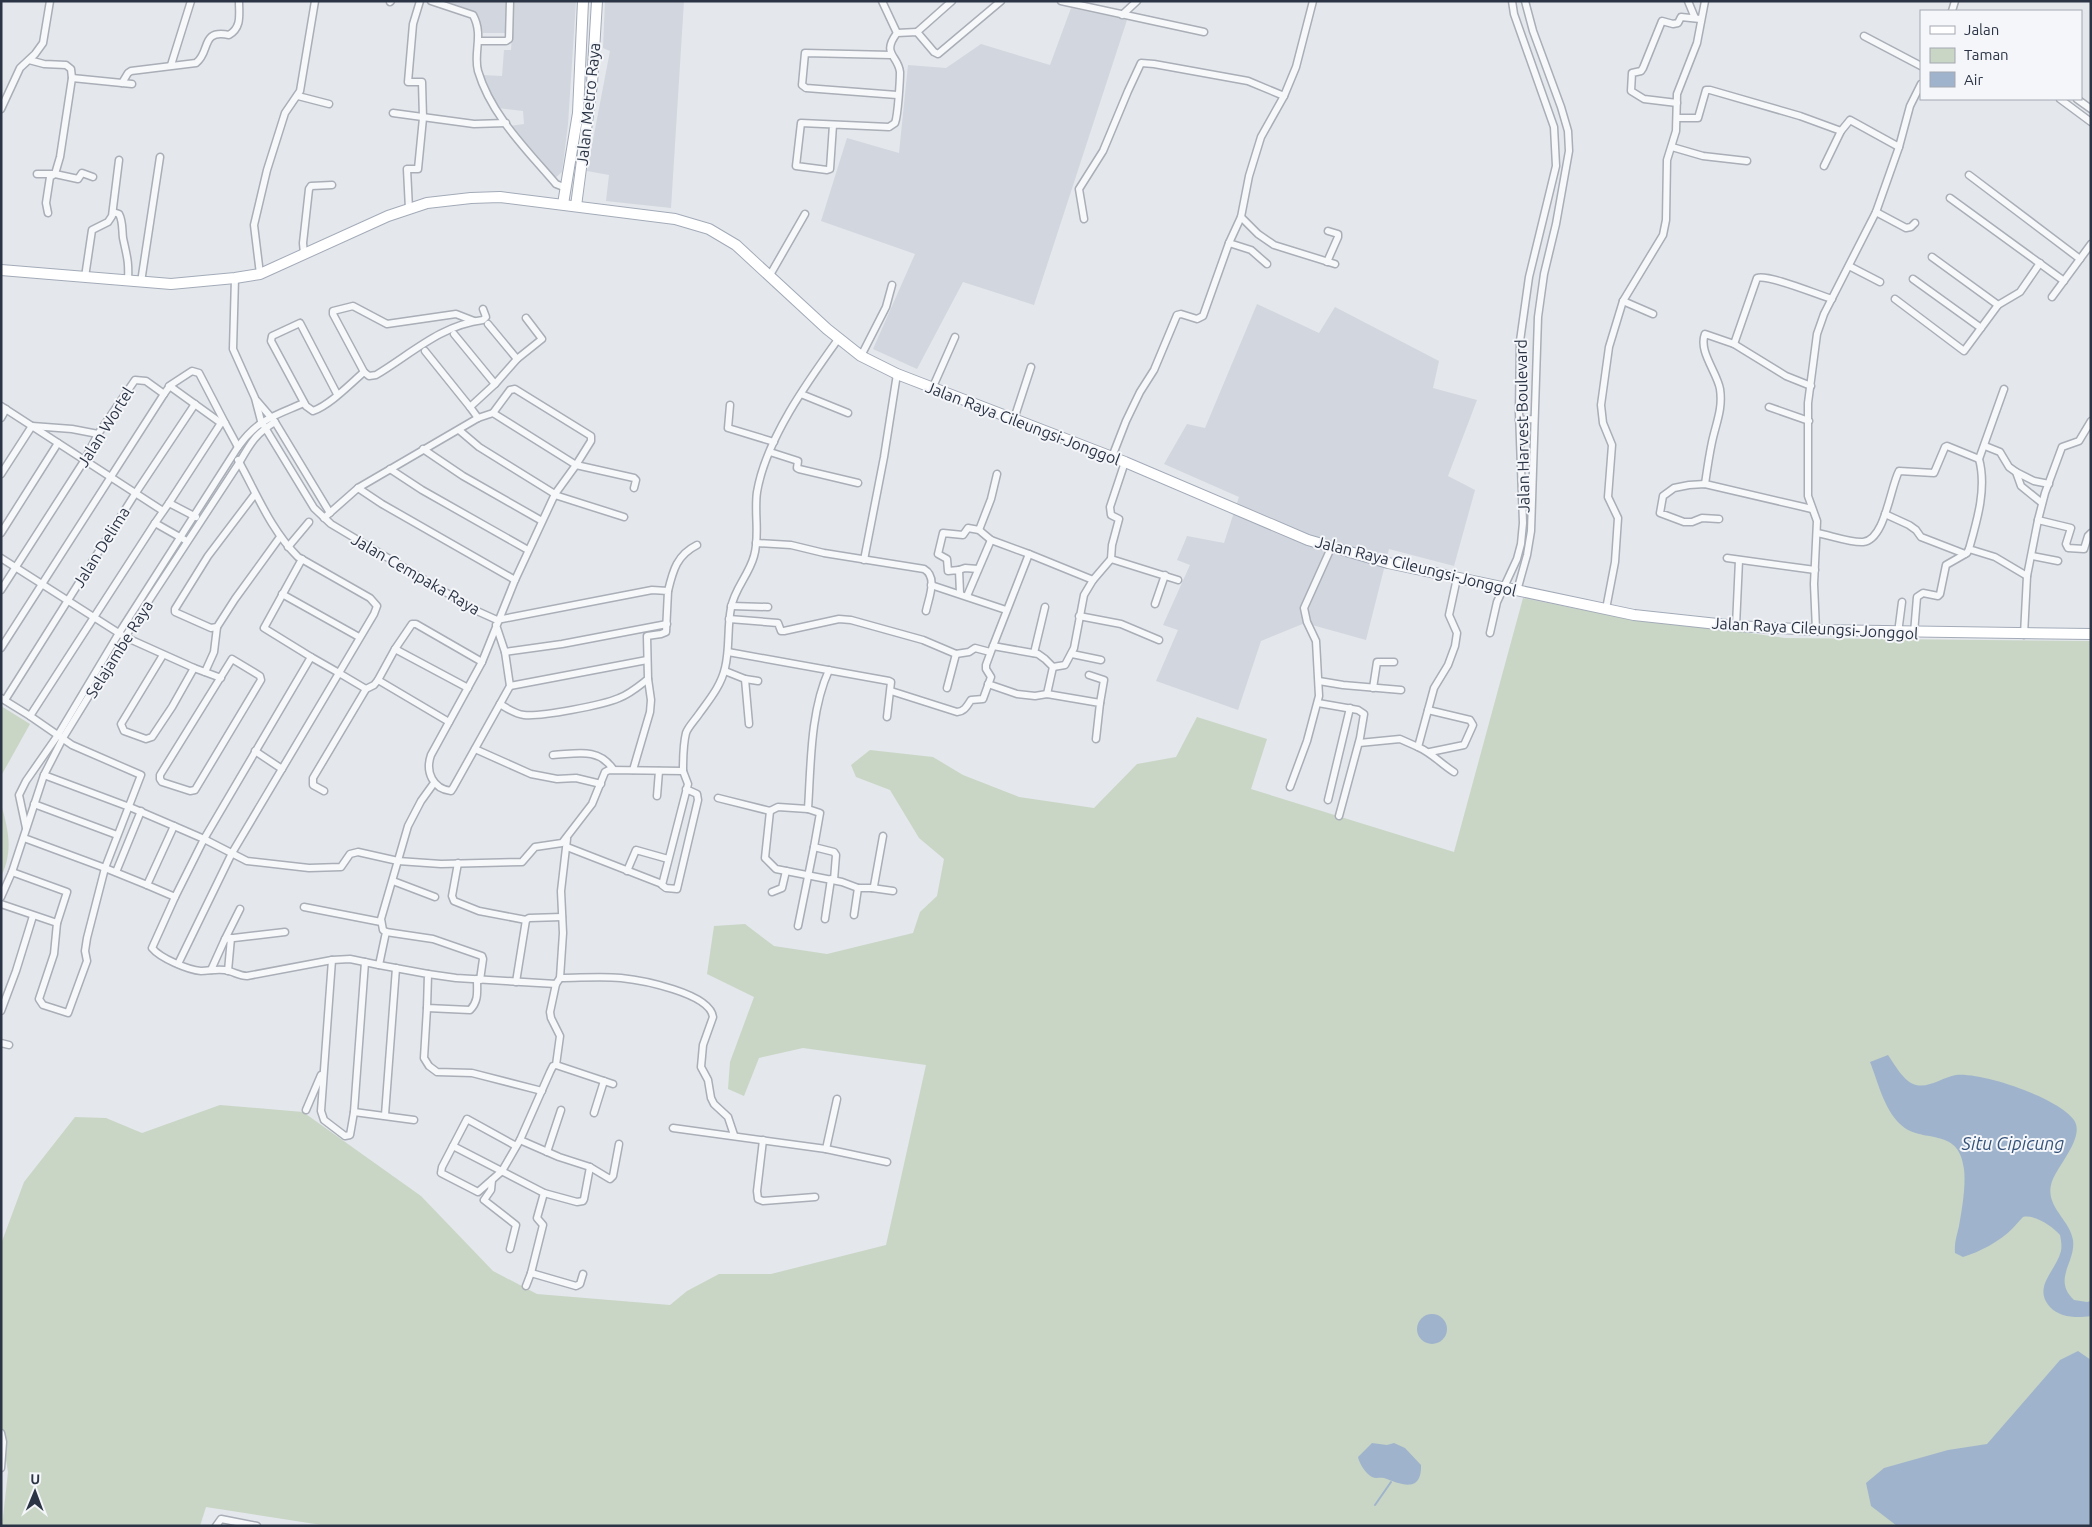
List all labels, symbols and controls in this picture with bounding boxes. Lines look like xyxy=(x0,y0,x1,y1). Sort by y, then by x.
legend xyxy=(1920,10,2082,100)
text: Jalan xyxy=(1964,21,1999,38)
street label: Jalan Metro Raya xyxy=(573,42,603,166)
text: Taman xyxy=(1964,46,2009,63)
text: Air xyxy=(1964,71,1983,88)
street label: Jalan Harvest Boulevard xyxy=(1511,339,1533,513)
street label: Jalan Raya Cileungsi-Jonggol xyxy=(923,378,1123,468)
street label: Jalan Wortel xyxy=(73,384,137,470)
street label: Jalan Delima xyxy=(69,503,133,591)
street label: Jalan Cempaka Raya xyxy=(349,530,483,618)
street label: Jalan Raya Cileungsi-Jonggol xyxy=(1314,532,1518,600)
street label: Selajambe Raya xyxy=(82,597,156,701)
street label: Jalan Raya Cileungsi-Jonggol xyxy=(1711,614,1919,642)
water label: Situ Cipicung xyxy=(1961,1133,2064,1153)
north arrow xyxy=(10,1467,60,1517)
text: U xyxy=(30,1471,40,1487)

